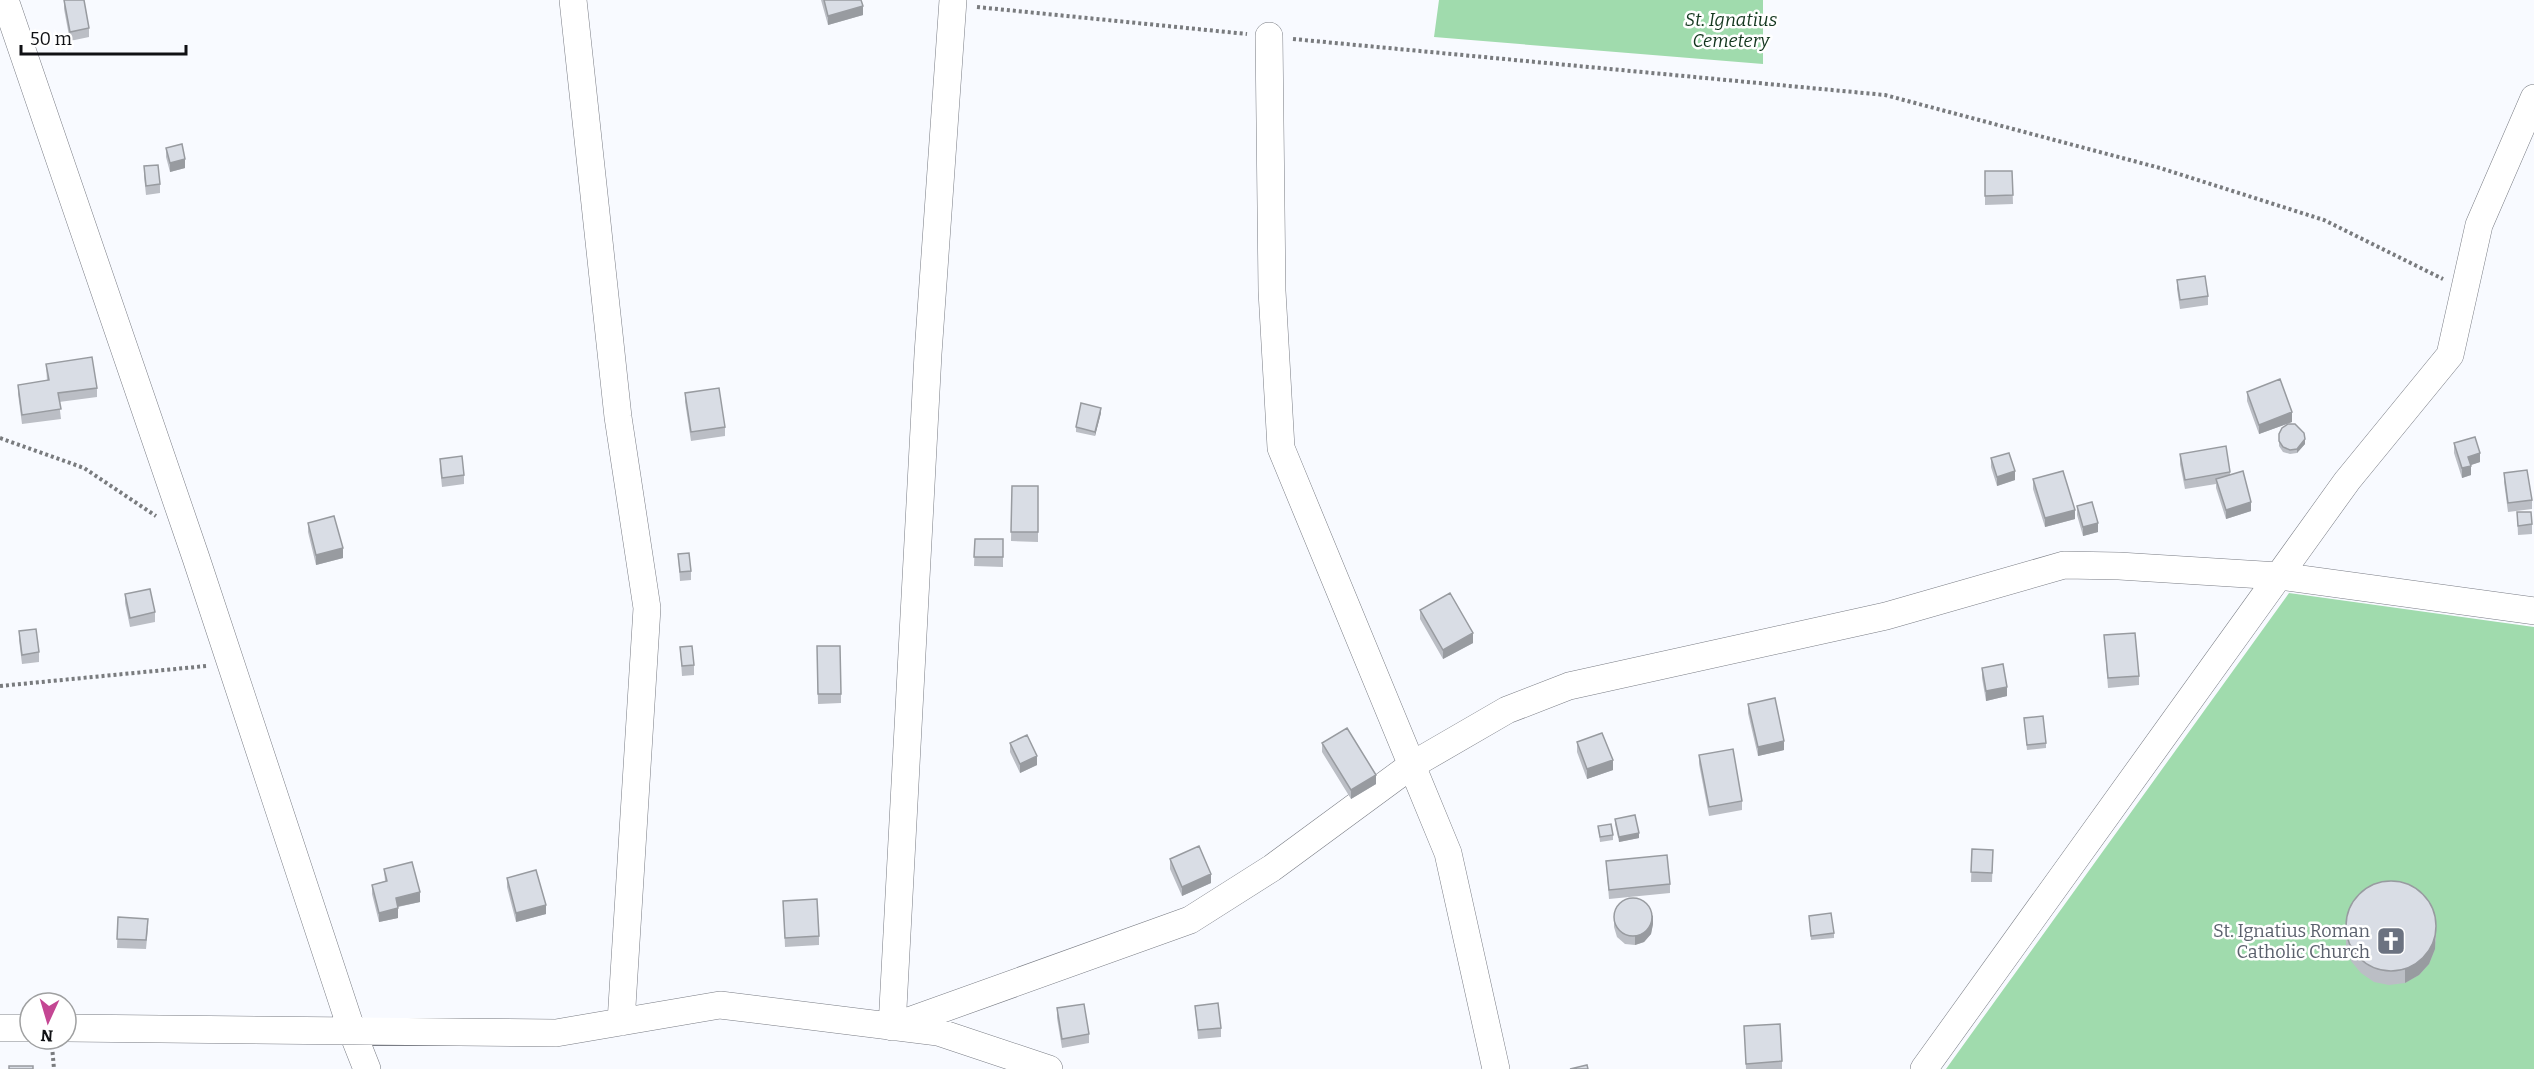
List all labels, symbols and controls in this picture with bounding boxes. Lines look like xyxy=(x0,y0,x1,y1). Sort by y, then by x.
park label: St. Ignatius Cemetery xyxy=(1685,9,1778,52)
scale bar xyxy=(21,18,186,56)
text: 50 m xyxy=(30,28,72,50)
place label: St. Ignatius Roman Catholic Church xyxy=(2213,920,2371,963)
church icon: St. Ignatius Roman Catholic Church xyxy=(2375,925,2407,957)
north arrow xyxy=(18,991,78,1051)
text: N xyxy=(40,1026,54,1045)

